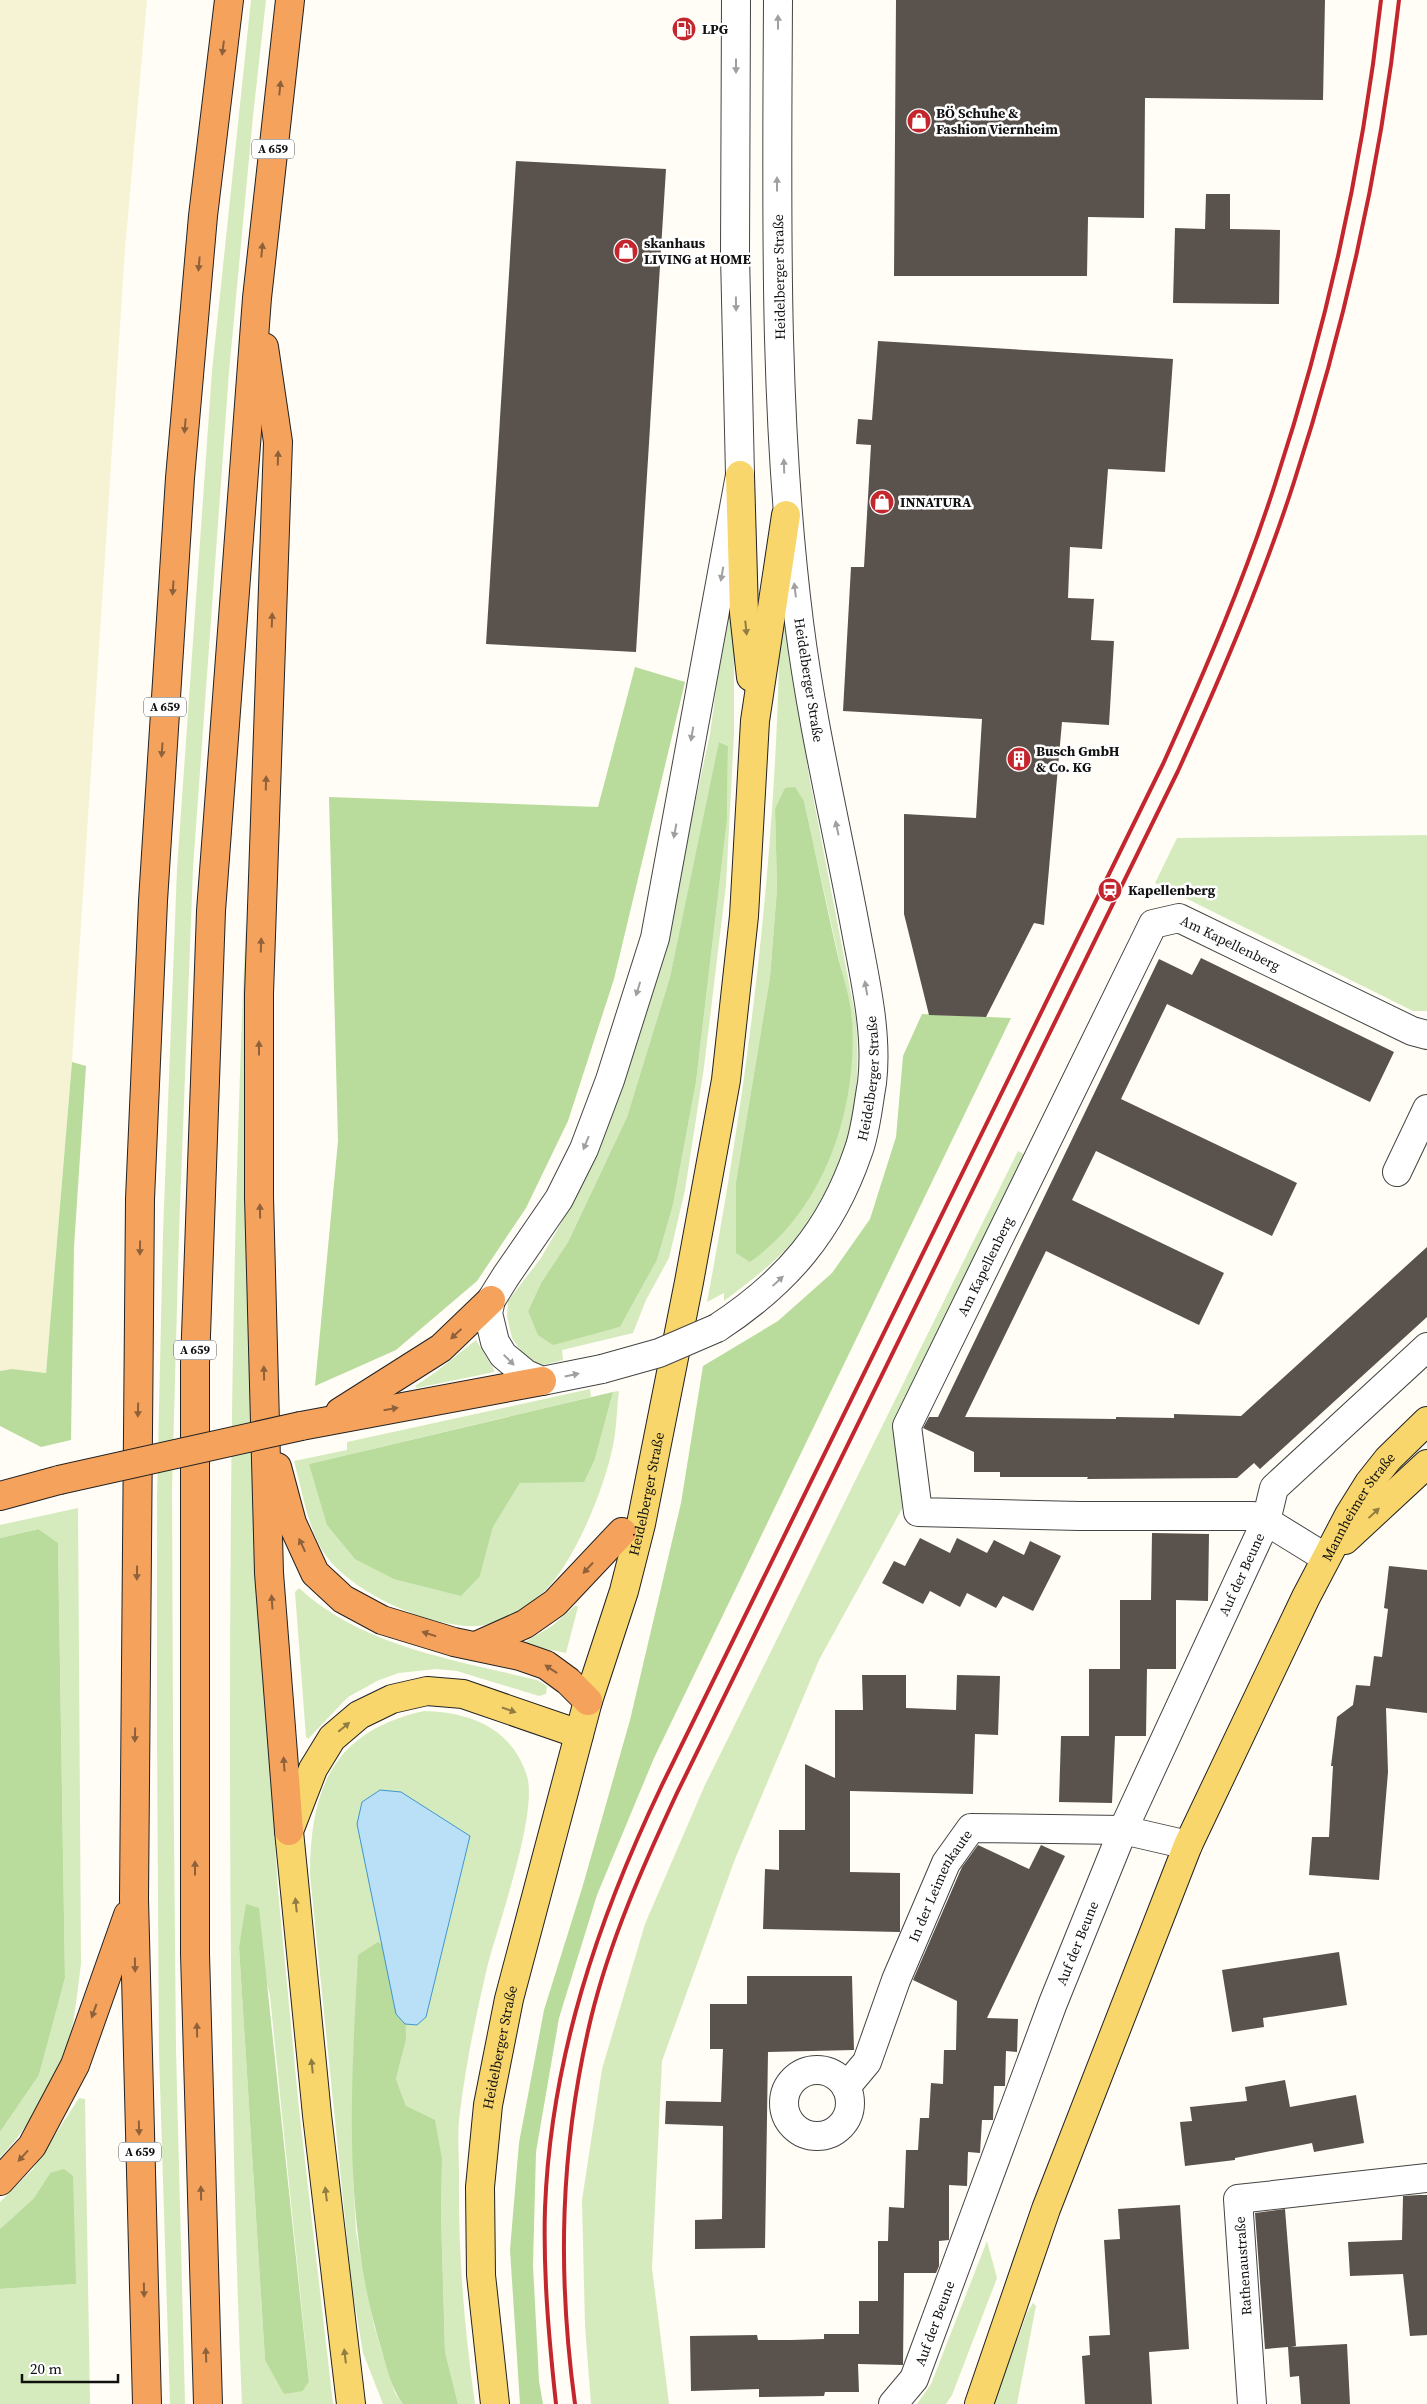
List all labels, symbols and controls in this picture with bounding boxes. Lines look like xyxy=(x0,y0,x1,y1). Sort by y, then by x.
one-way arrow xyxy=(774,13,782,29)
fuel station icon: LPG xyxy=(671,16,697,42)
place label: LPG xyxy=(702,19,729,39)
one-way arrow xyxy=(219,41,227,57)
one-way arrow xyxy=(732,58,740,74)
one-way arrow xyxy=(276,80,284,96)
place label: BÖ Schuhe & Fashion Viernheim xyxy=(936,103,1058,139)
shop icon: BÖ Schuhe & Fashion Viernheim xyxy=(906,108,932,134)
road number: A 659 xyxy=(252,140,294,158)
one-way arrow xyxy=(773,176,781,192)
street label: Heidelberger Straße xyxy=(768,214,790,340)
place label: skanhaus LIVING at HOME xyxy=(644,233,751,269)
shop icon: skanhaus LIVING at HOME xyxy=(613,238,639,264)
one-way arrow xyxy=(258,242,266,258)
one-way arrow xyxy=(195,257,203,273)
one-way arrow xyxy=(732,296,740,312)
one-way arrow xyxy=(181,419,189,435)
one-way arrow xyxy=(274,450,282,466)
one-way arrow xyxy=(780,458,788,474)
shop icon: INNATURA xyxy=(869,489,895,515)
place label: INNATURA xyxy=(900,492,972,512)
one-way arrow xyxy=(717,567,725,583)
one-way arrow xyxy=(169,581,177,597)
one-way arrow xyxy=(791,582,799,598)
one-way arrow xyxy=(268,612,276,628)
street label: Heidelberger Straße xyxy=(789,616,829,744)
one-way arrow xyxy=(742,621,750,637)
road number: A 659 xyxy=(144,698,186,716)
one-way arrow xyxy=(688,727,696,743)
place label: Busch GmbH & Co. KG xyxy=(1036,741,1120,777)
one-way arrow xyxy=(158,743,166,759)
building icon: Busch GmbH & Co. KG xyxy=(1006,746,1032,772)
one-way arrow xyxy=(263,774,271,790)
one-way arrow xyxy=(832,819,840,835)
one-way arrow xyxy=(670,823,678,839)
station icon: Kapellenberg xyxy=(1097,877,1123,903)
place label: Kapellenberg xyxy=(1128,880,1216,900)
street label: Am Kapellenberg xyxy=(1177,910,1284,976)
one-way arrow xyxy=(257,937,265,953)
one-way arrow xyxy=(862,979,870,995)
one-way arrow xyxy=(634,982,642,997)
street label: Heidelberger Straße xyxy=(852,1015,884,1143)
one-way arrow xyxy=(255,1040,263,1056)
one-way arrow xyxy=(582,1136,590,1151)
one-way arrow xyxy=(255,1202,263,1218)
street label: Am Kapellenberg xyxy=(952,1213,1018,1320)
one-way arrow xyxy=(136,1240,144,1256)
one-way arrow xyxy=(771,1275,783,1287)
one-way arrow xyxy=(449,1329,462,1340)
road number: A 659 xyxy=(174,1340,216,1360)
one-way arrow xyxy=(503,1354,515,1366)
one-way arrow xyxy=(260,1365,268,1381)
one-way arrow xyxy=(564,1371,580,1379)
one-way arrow xyxy=(134,1403,142,1419)
one-way arrow xyxy=(384,1404,400,1412)
street label: Heidelberger Straße xyxy=(623,1430,669,1558)
street label: Mannheimer Straße xyxy=(1317,1448,1399,1565)
one-way arrow xyxy=(1368,1507,1380,1519)
street label: Auf der Beune xyxy=(1214,1529,1269,1619)
one-way arrow xyxy=(298,1537,306,1552)
one-way arrow xyxy=(582,1561,594,1573)
one-way arrow xyxy=(133,1565,141,1581)
one-way arrow xyxy=(267,1594,275,1610)
one-way arrow xyxy=(421,1630,436,1638)
one-way arrow xyxy=(545,1664,558,1674)
one-way arrow xyxy=(502,1707,517,1714)
one-way arrow xyxy=(337,1722,350,1733)
one-way arrow xyxy=(131,1728,139,1744)
one-way arrow xyxy=(279,1756,287,1772)
street label: In der Leimenkaute xyxy=(903,1825,977,1945)
one-way arrow xyxy=(191,1860,199,1876)
one-way arrow xyxy=(292,1896,300,1912)
street label: Auf der Beune xyxy=(1051,1898,1103,1988)
one-way arrow xyxy=(132,1958,140,1974)
street label: Heidelberger Straße xyxy=(477,1983,522,2111)
one-way arrow xyxy=(90,2004,98,2019)
one-way arrow xyxy=(193,2022,201,2038)
one-way arrow xyxy=(308,2058,316,2074)
one-way arrow xyxy=(136,2120,144,2136)
road number: A 659 xyxy=(119,2142,161,2162)
one-way arrow xyxy=(17,2150,29,2162)
one-way arrow xyxy=(197,2185,205,2201)
one-way arrow xyxy=(322,2186,330,2202)
street label: Rathenaustraße xyxy=(1230,2216,1256,2316)
street label: Auf der Beune xyxy=(910,2278,959,2369)
one-way arrow xyxy=(140,2283,148,2299)
one-way arrow xyxy=(201,2347,209,2363)
one-way arrow xyxy=(341,2347,349,2363)
scale bar xyxy=(22,2352,119,2384)
text: 20 m xyxy=(30,2358,62,2379)

